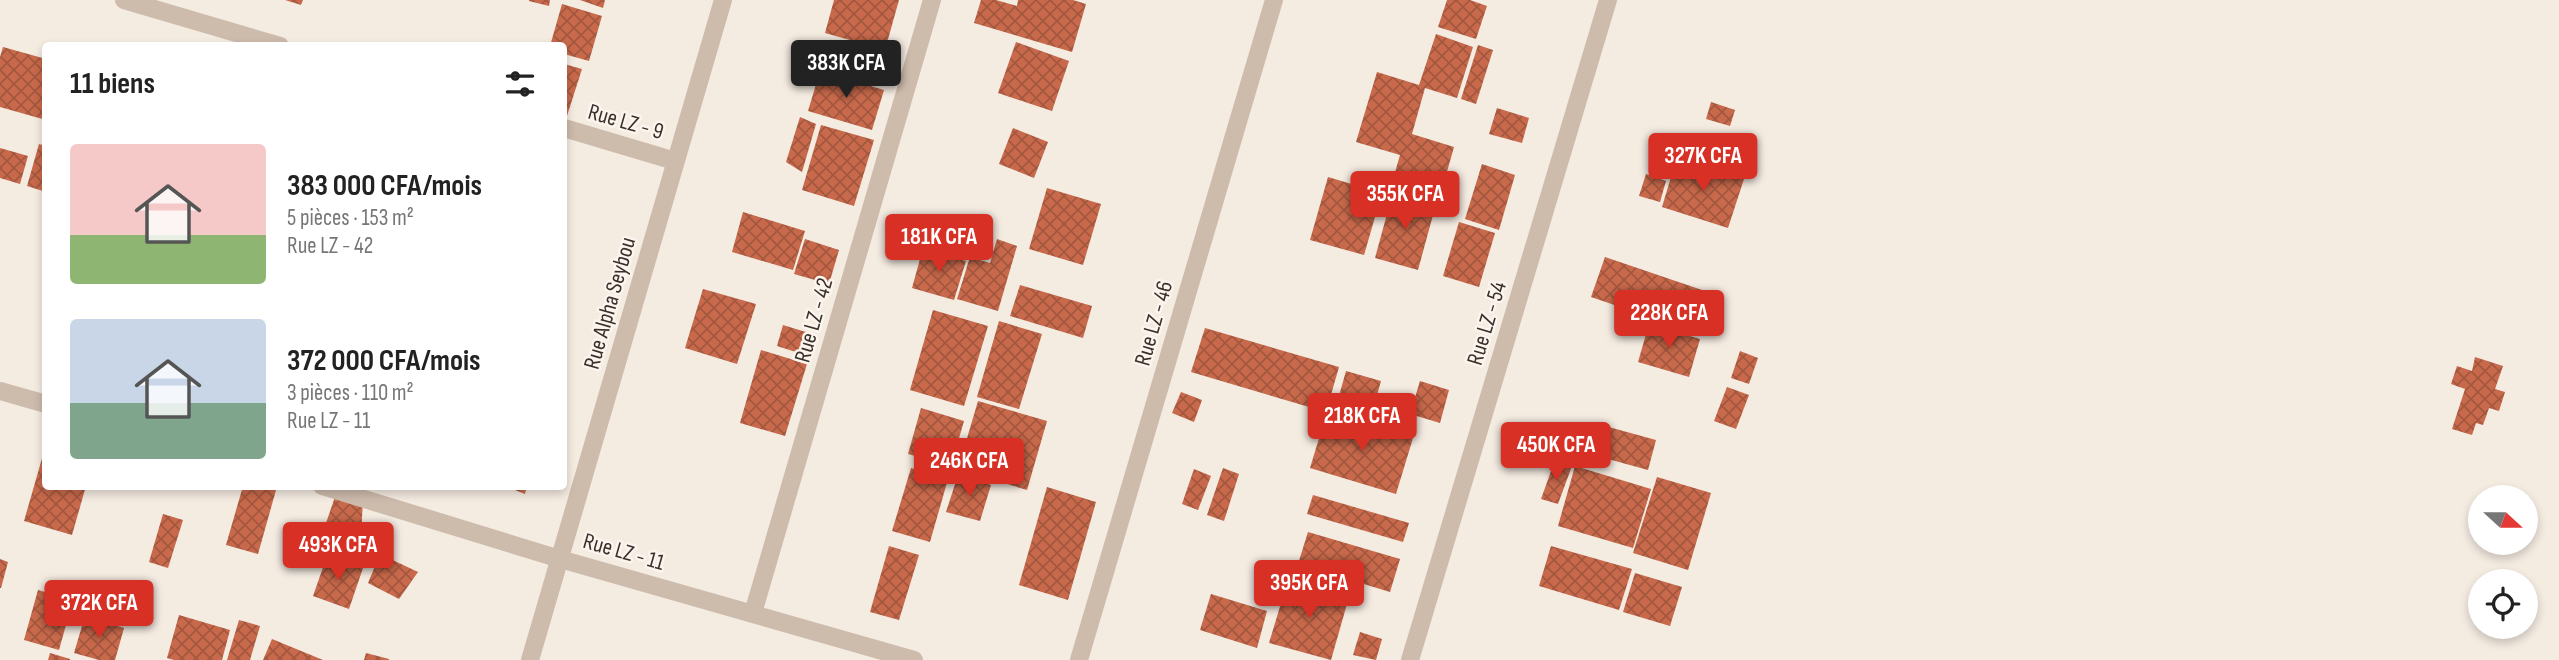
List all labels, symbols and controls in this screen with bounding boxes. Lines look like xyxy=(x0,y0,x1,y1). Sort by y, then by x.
pin: 383K CFA xyxy=(774,41,918,100)
text: 383K CFA xyxy=(807,49,885,77)
icon: filters xyxy=(501,65,539,103)
text: 11 biens xyxy=(70,66,155,102)
street label: Rue LZ - 9 xyxy=(585,98,667,146)
pin: 327K CFA xyxy=(1631,134,1775,193)
text: 327K CFA xyxy=(1664,142,1742,170)
text: 383 000 CFA/mois xyxy=(287,168,482,204)
icon: home xyxy=(126,172,210,256)
pin: 355K CFA xyxy=(1333,172,1477,231)
text: 355K CFA xyxy=(1366,180,1444,208)
text: 5 pièces · 153 m² xyxy=(287,204,414,232)
pin: 181K CFA xyxy=(867,215,1011,274)
text: 181K CFA xyxy=(901,223,977,251)
text: Rue LZ - 42 xyxy=(287,232,373,260)
street label: Rue Alpha Seybou xyxy=(578,234,642,372)
street label: Rue LZ - 42 xyxy=(789,275,839,366)
street label: Rue LZ - 46 xyxy=(1129,278,1179,369)
street label: Rue LZ - 54 xyxy=(1461,278,1513,369)
pin: 228K CFA xyxy=(1597,290,1741,350)
text: 228K CFA xyxy=(1630,299,1708,327)
text: 372 000 CFA/mois xyxy=(287,343,481,379)
icon: home xyxy=(126,347,210,431)
text: 3 pièces · 110 m² xyxy=(287,379,414,407)
pin: 218K CFA xyxy=(1290,393,1434,453)
text: 218K CFA xyxy=(1324,402,1400,430)
text: Rue LZ - 11 xyxy=(287,407,370,435)
pin: 450K CFA xyxy=(1484,422,1628,482)
text: 450K CFA xyxy=(1517,431,1595,459)
pin: 246K CFA xyxy=(897,438,1041,498)
text: 246K CFA xyxy=(930,447,1008,475)
north arrow xyxy=(2468,485,2538,555)
map controls xyxy=(2468,485,2538,639)
pin: 493K CFA xyxy=(266,522,410,582)
street label: Rue LZ - 11 xyxy=(580,527,668,577)
text: 493K CFA xyxy=(299,531,377,559)
pin: 395K CFA xyxy=(1237,560,1381,620)
text: 395K CFA xyxy=(1270,569,1348,597)
button: locate xyxy=(2468,569,2538,639)
pin: 372K CFA xyxy=(27,580,171,640)
text: 372K CFA xyxy=(60,589,138,617)

